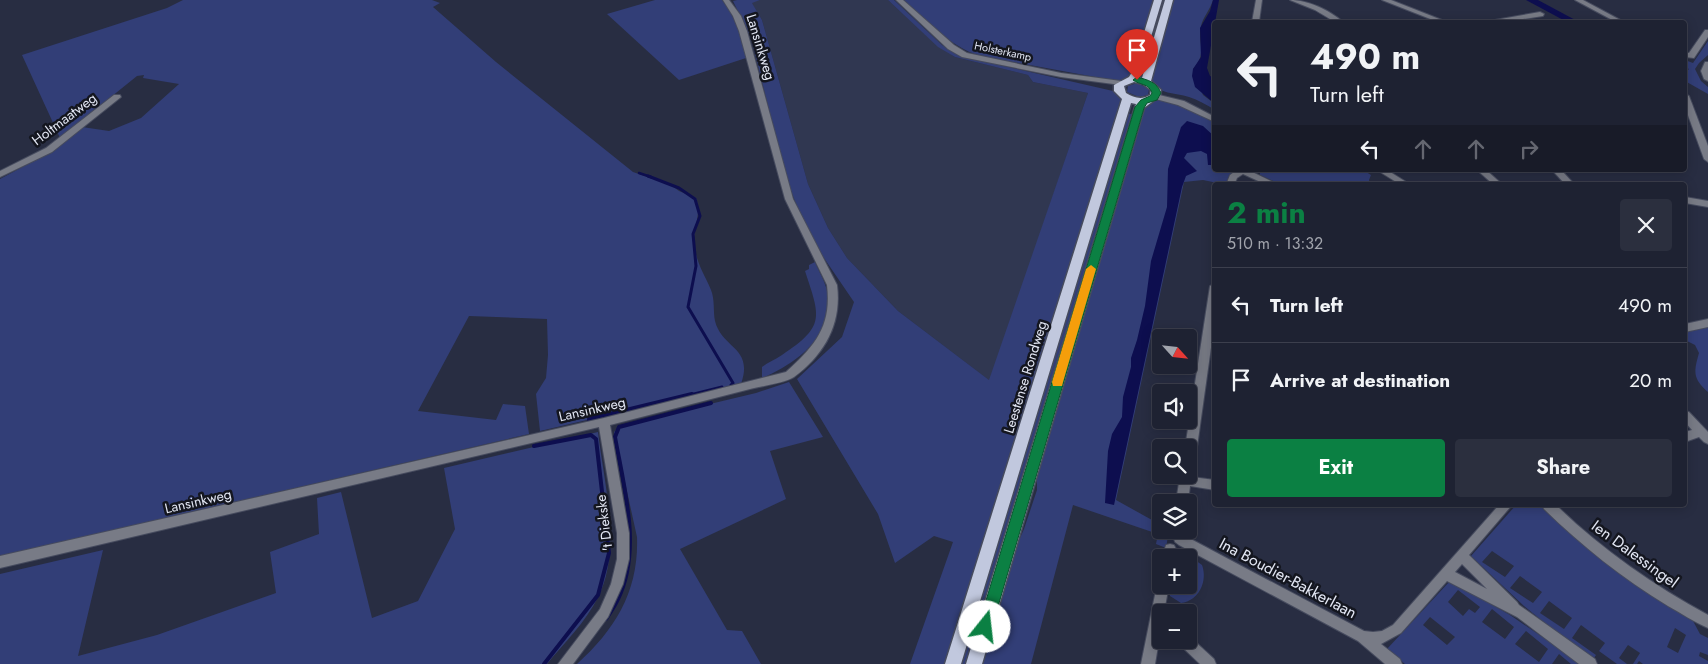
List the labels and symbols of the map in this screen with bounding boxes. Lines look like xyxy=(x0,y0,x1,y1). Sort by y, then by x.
street label: Lansinkweg xyxy=(742,12,780,82)
pin xyxy=(1116,29,1158,80)
street label: Holsterkamp xyxy=(973,37,1033,65)
street label: Holtmaatweg xyxy=(27,88,101,150)
street label: Leestense Rondweg xyxy=(998,318,1052,436)
north arrow xyxy=(1152,329,1198,374)
street label: Lansinkweg xyxy=(557,392,627,426)
street label: Lansinkweg xyxy=(163,484,233,518)
street label: 't Diekske xyxy=(591,494,617,552)
street label: Ien Dalessingel xyxy=(1587,515,1683,593)
street label: Ina Boudier-Bakkerlaan xyxy=(1215,532,1361,624)
position arrow xyxy=(958,600,1010,652)

